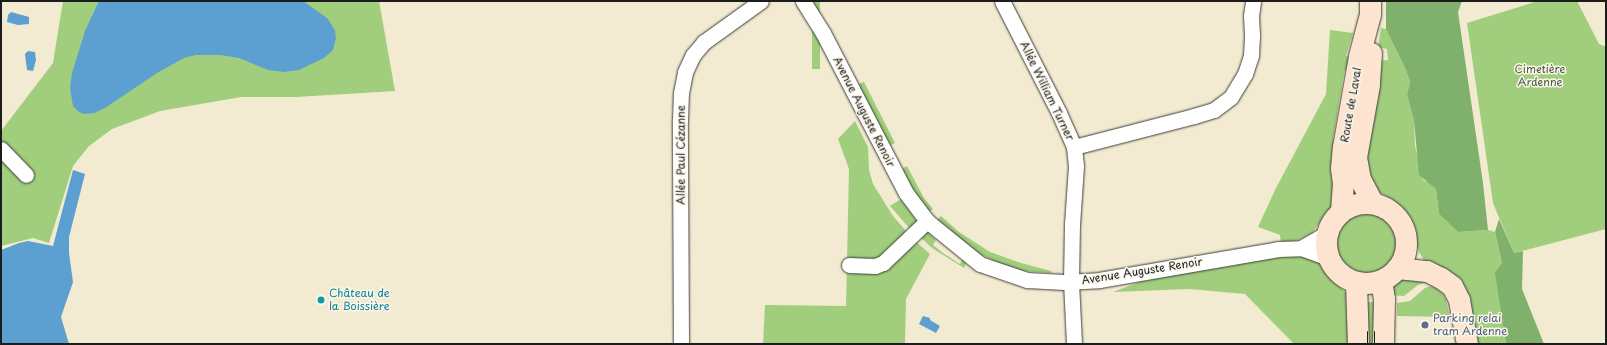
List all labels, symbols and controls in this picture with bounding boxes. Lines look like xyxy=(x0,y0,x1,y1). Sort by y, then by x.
street label: Allée William Turner xyxy=(1017,39,1077,143)
street label: Avenue Auguste Renoir xyxy=(830,55,898,169)
park label: Cimetière Ardenne xyxy=(1514,63,1566,89)
street label: Route de Laval xyxy=(1338,66,1364,144)
street label: Allée Paul Cézanne xyxy=(674,105,688,205)
street label: Avenue Auguste Renoir xyxy=(1081,255,1203,287)
place label: Château de la Boissière xyxy=(329,287,390,313)
marker: Château de la Boissière xyxy=(316,295,326,305)
place label: Parking relai tram Ardenne xyxy=(1433,312,1507,338)
marker: Parking relai tram Ardenne xyxy=(1420,320,1430,330)

